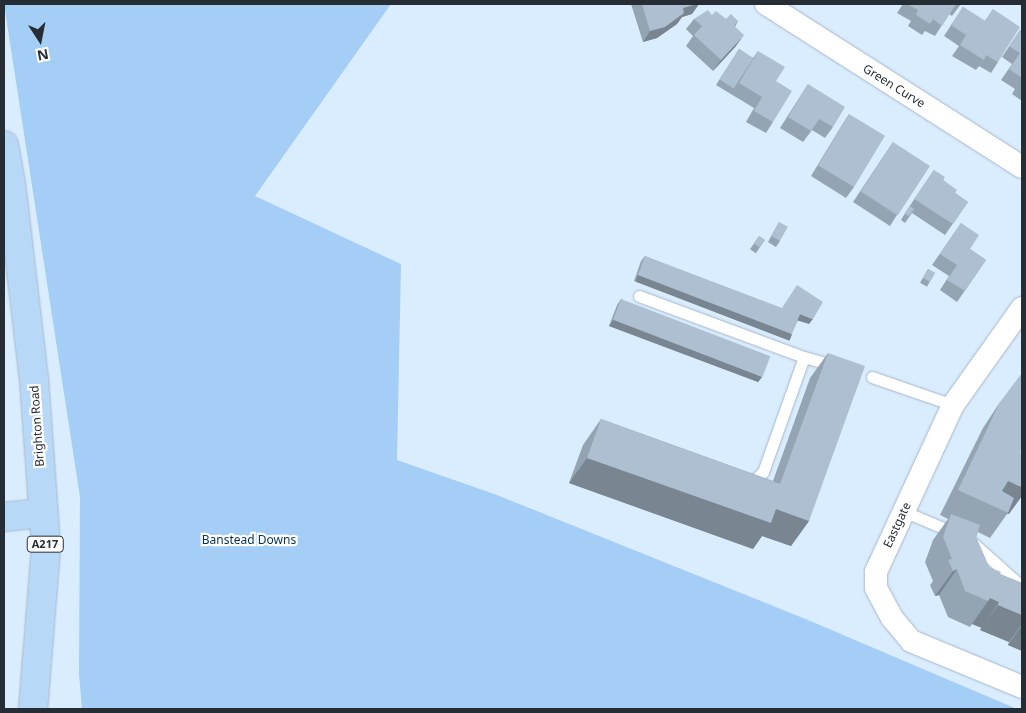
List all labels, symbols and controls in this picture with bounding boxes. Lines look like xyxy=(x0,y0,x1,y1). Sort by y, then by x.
north arrow xyxy=(15,15,65,65)
text: N xyxy=(36,45,50,66)
street label: Green Curve xyxy=(860,61,928,111)
street label: Brighton Road xyxy=(27,385,47,467)
street label: Eastgate xyxy=(880,500,914,550)
park label: Banstead Downs xyxy=(202,533,296,547)
road number: A217 xyxy=(26,536,64,552)

